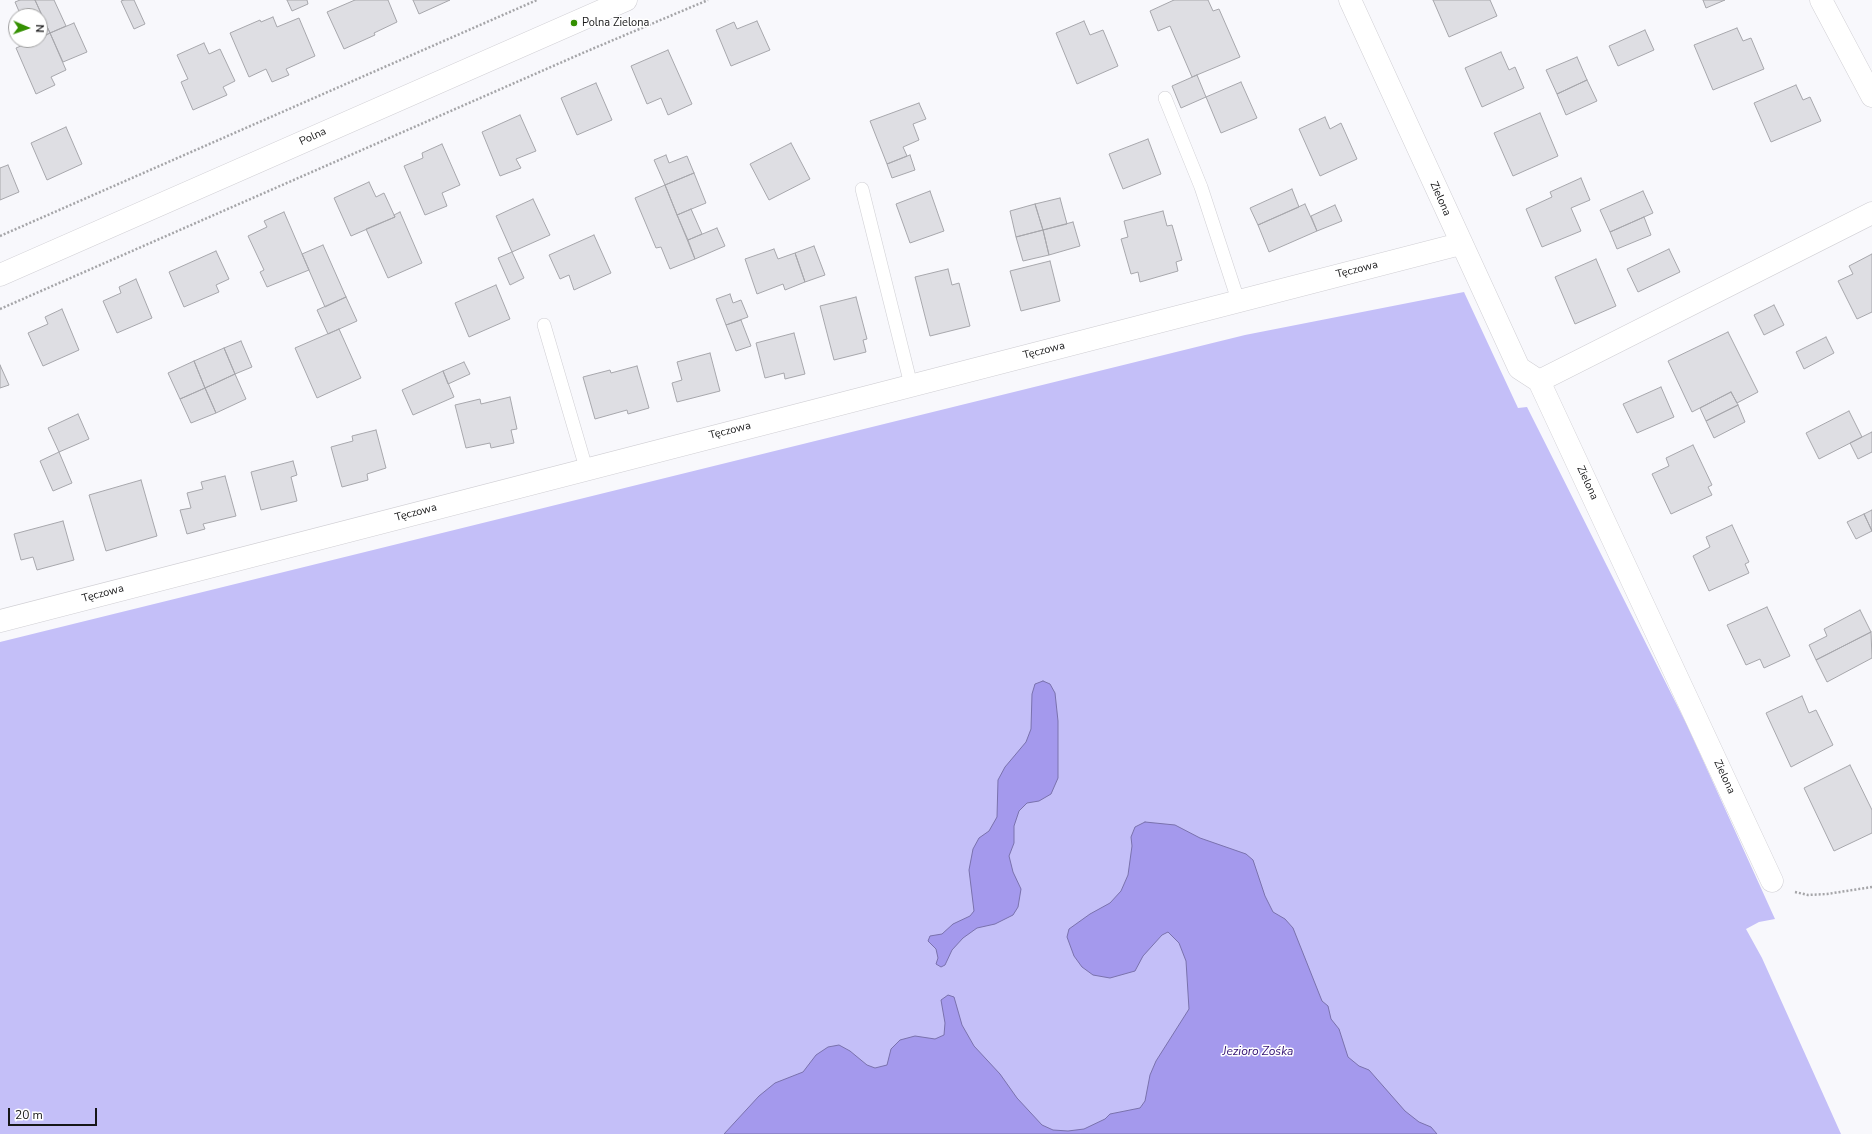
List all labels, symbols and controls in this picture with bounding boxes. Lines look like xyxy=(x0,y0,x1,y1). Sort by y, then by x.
north arrow xyxy=(8,8,48,48)
place label: Polna Zielona xyxy=(582,16,649,30)
marker: Polna Zielona xyxy=(569,18,579,28)
text: N xyxy=(32,24,47,33)
street label: Polna xyxy=(297,125,329,149)
street label: Zielona xyxy=(1427,180,1453,218)
street label: Tęczowa xyxy=(1335,258,1379,282)
street label: Tęczowa xyxy=(1022,339,1066,363)
street label: Tęczowa xyxy=(708,419,752,443)
street label: Zielona xyxy=(1573,464,1601,502)
street label: Tęczowa xyxy=(394,501,438,525)
street label: Tęczowa xyxy=(81,582,125,606)
street label: Zielona xyxy=(1710,758,1738,796)
water label: Jezioro Zośka xyxy=(1223,1045,1293,1059)
scale bar xyxy=(10,1100,99,1126)
text: 20 m xyxy=(15,1107,43,1123)

